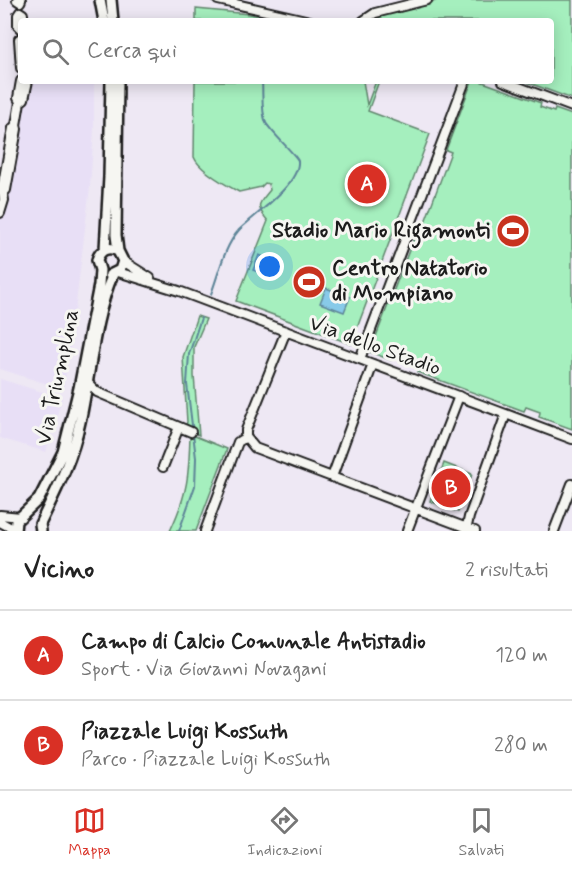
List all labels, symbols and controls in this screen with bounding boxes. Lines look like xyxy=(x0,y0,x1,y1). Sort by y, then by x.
search box xyxy=(18,18,554,84)
icon: search xyxy=(39,35,72,68)
text: Cerca qui xyxy=(87,37,177,65)
pin: A xyxy=(348,162,386,207)
sports icon: Stadio Mario Rigamonti xyxy=(495,213,531,249)
place label: Stadio Mario Rigamonti xyxy=(272,217,490,249)
your location xyxy=(255,252,284,281)
place label: Centro Natatorio di Mompiano xyxy=(332,255,488,308)
sports icon: Centro Natatorio di Mompiano xyxy=(291,264,327,300)
street label: Via Triumplina xyxy=(30,307,86,447)
street label: Via dello Stadio xyxy=(305,309,445,383)
pin: B xyxy=(432,466,470,510)
text: Vicino xyxy=(24,553,94,587)
text: 2 risultati xyxy=(465,557,548,584)
text: Campo di Calcio Comunale Antistadio xyxy=(81,628,426,656)
text: A xyxy=(37,642,50,669)
text: 120 m xyxy=(495,642,548,669)
text: Sport · Via Giovanni Novagani xyxy=(81,656,327,683)
text: Piazzale Luigi Kossuth xyxy=(81,718,288,746)
text: B xyxy=(37,732,50,759)
text: 280 m xyxy=(494,732,548,759)
text: Parco · Piazzale Luigi Kossuth xyxy=(81,746,330,773)
tab: Mappa xyxy=(68,804,111,861)
tab: Indicazioni xyxy=(247,804,322,861)
tab: Salvati xyxy=(459,804,504,861)

